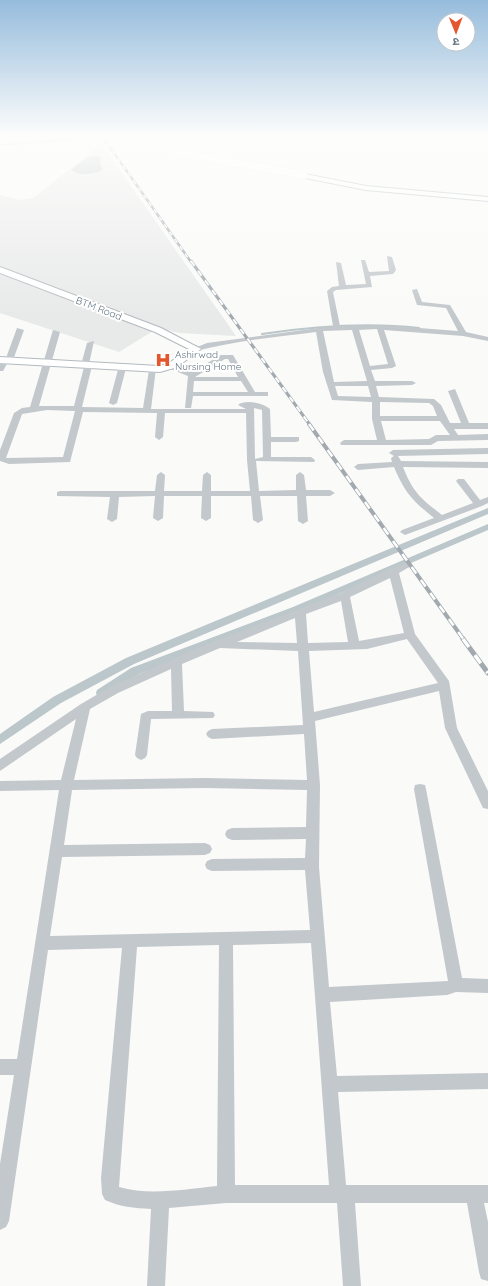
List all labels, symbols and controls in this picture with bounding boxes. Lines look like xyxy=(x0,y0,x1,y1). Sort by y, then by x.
north arrow xyxy=(436,12,476,52)
text: उ xyxy=(452,35,460,49)
street label: BTM Road xyxy=(74,294,124,323)
place label: Ashirwad Nursing Home xyxy=(175,348,242,373)
hospital icon: Ashirwad Nursing Home xyxy=(154,351,172,369)

